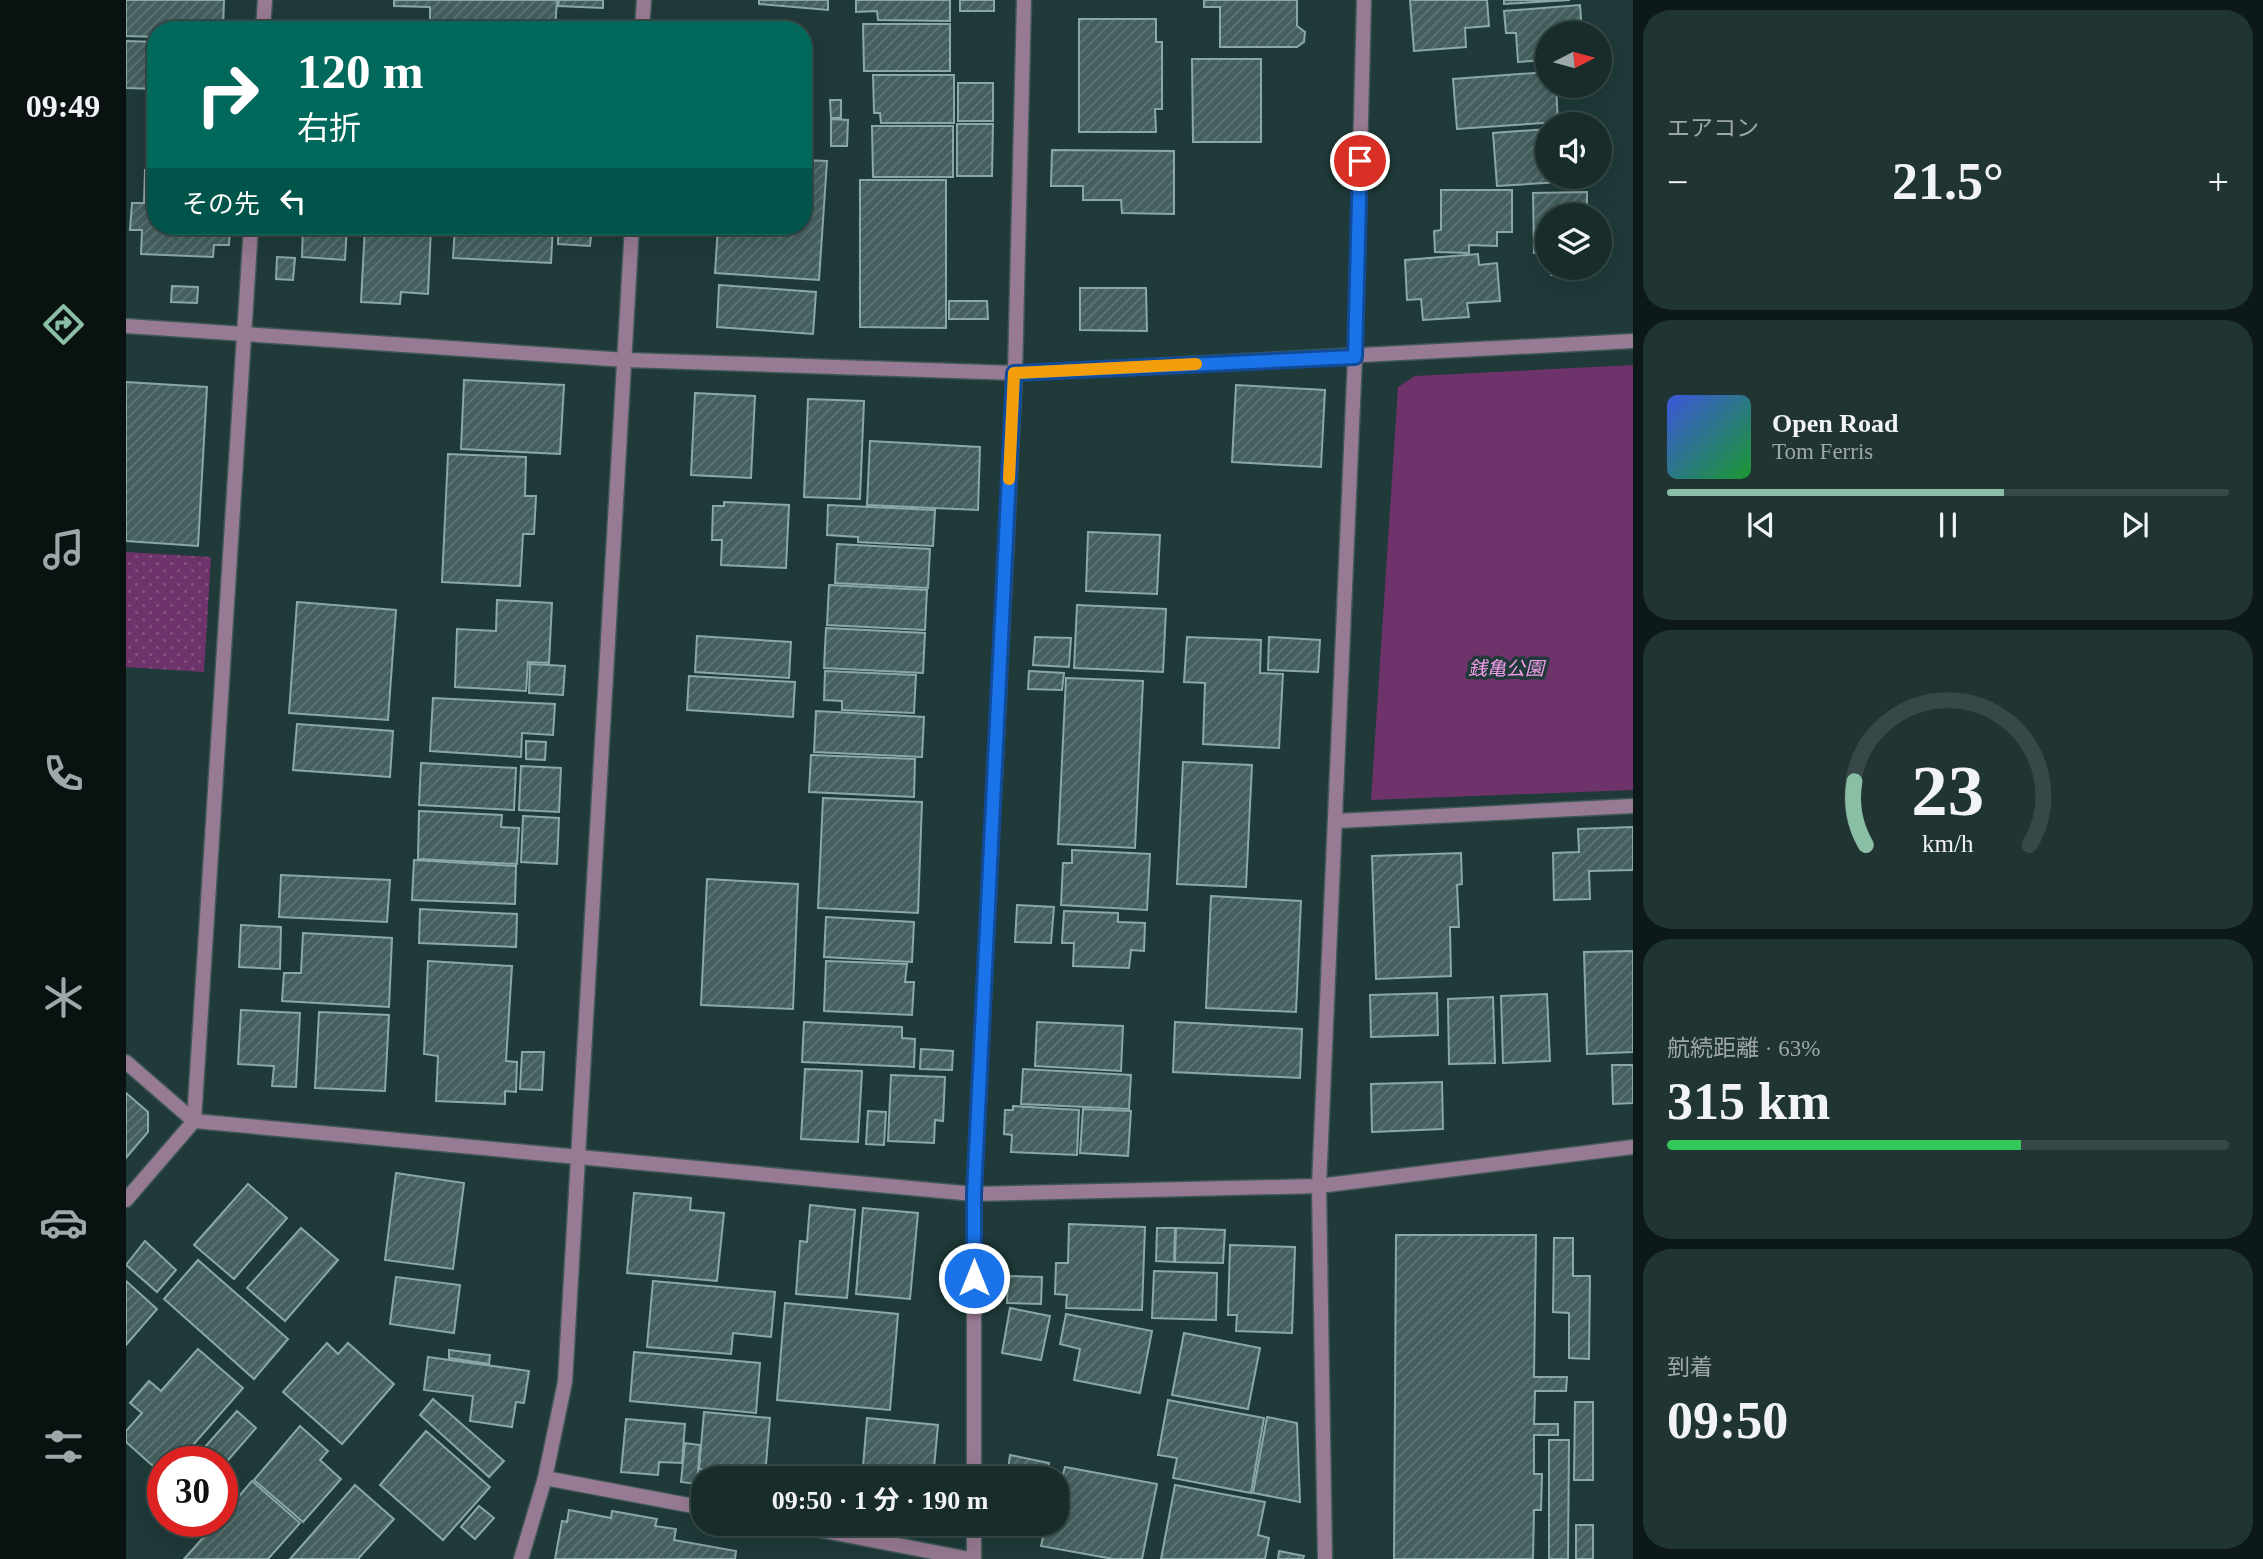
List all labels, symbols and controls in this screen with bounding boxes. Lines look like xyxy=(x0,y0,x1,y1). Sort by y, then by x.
north arrow xyxy=(1535,21,1612,98)
map controls xyxy=(1535,21,1612,280)
text: 120 m xyxy=(297,44,424,99)
icon: right xyxy=(182,49,273,140)
text: 09:49 xyxy=(26,88,100,124)
text: 右折 xyxy=(297,110,361,146)
button: sound xyxy=(1535,112,1612,189)
text: エアコン xyxy=(1667,116,1759,141)
pin xyxy=(1330,131,1390,191)
icon: arrive xyxy=(1341,142,1379,180)
text: 21.5° xyxy=(1892,153,2004,210)
text: − xyxy=(1667,161,1688,203)
text: + xyxy=(2208,161,2229,203)
icon: left xyxy=(274,182,312,220)
text: その先 xyxy=(182,190,260,219)
button: layers xyxy=(1535,203,1612,280)
icon: directions xyxy=(39,300,88,349)
text: Open Road xyxy=(1772,409,1898,438)
text: Tom Ferris xyxy=(1772,439,1873,464)
icon: previous xyxy=(1742,506,1780,544)
icon: pause xyxy=(1929,506,1967,544)
icon: next xyxy=(2116,506,2154,544)
icon: music xyxy=(39,525,88,574)
park label: 銭亀公園 xyxy=(1468,658,1547,679)
icon: phone xyxy=(39,749,88,798)
text: 23 xyxy=(1912,751,1984,832)
text: km/h xyxy=(1922,830,1974,857)
icon: climate xyxy=(39,973,88,1022)
text: 航続距離 · 63% xyxy=(1667,1036,1820,1061)
text: 315 km xyxy=(1667,1073,1830,1130)
icon: car xyxy=(39,1198,88,1247)
position arrow xyxy=(937,1241,1011,1315)
text: 到着 xyxy=(1667,1355,1713,1380)
text: 09:50 xyxy=(1667,1392,1788,1449)
icon: filters xyxy=(39,1422,88,1471)
speed limit sign: 30 xyxy=(147,1446,238,1537)
text: 09:50 · 1 分 · 190 m xyxy=(772,1486,988,1515)

